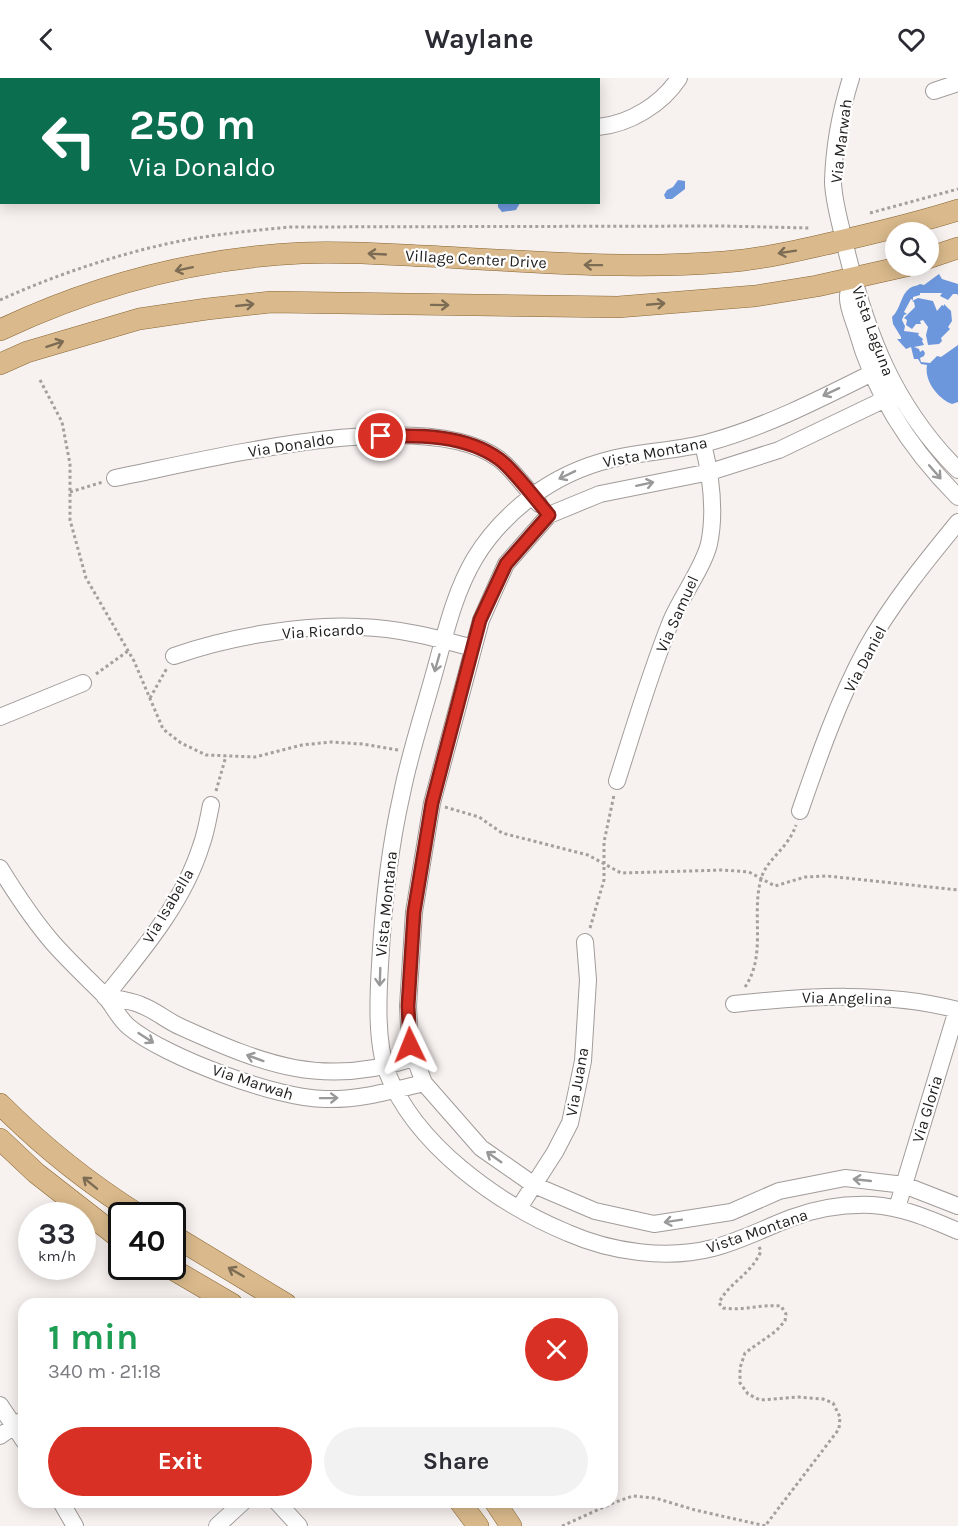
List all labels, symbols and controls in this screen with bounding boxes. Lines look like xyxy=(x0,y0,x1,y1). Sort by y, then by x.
icon: back xyxy=(30,23,63,56)
text: Waylane xyxy=(424,23,534,55)
icon: heart xyxy=(895,23,928,56)
street label: Via Marwah xyxy=(826,98,856,184)
text: 250 m xyxy=(129,100,256,150)
icon: left xyxy=(30,102,108,180)
text: Via Donaldo xyxy=(129,151,276,183)
map controls xyxy=(885,222,939,276)
button: search xyxy=(885,222,939,276)
street label: Village Center Drive xyxy=(405,246,547,272)
one-way arrow xyxy=(778,247,797,258)
one-way arrow xyxy=(368,248,388,259)
one-way arrow xyxy=(583,259,603,271)
one-way arrow xyxy=(174,263,193,275)
street label: Vista Laguna xyxy=(848,283,898,379)
one-way arrow xyxy=(646,298,665,309)
one-way arrow xyxy=(235,299,255,310)
one-way arrow xyxy=(430,299,450,311)
one-way arrow xyxy=(45,337,64,348)
one-way arrow xyxy=(823,387,841,399)
pin xyxy=(355,410,406,461)
icon: arrive xyxy=(364,419,397,452)
street label: Via Donaldo xyxy=(247,429,335,461)
street label: Vista Montana xyxy=(601,433,709,471)
one-way arrow xyxy=(928,464,942,479)
one-way arrow xyxy=(558,470,576,482)
one-way arrow xyxy=(635,478,654,489)
street label: Via Samuel xyxy=(652,573,702,655)
street label: Via Ricardo xyxy=(282,619,364,643)
street label: Via Daniel xyxy=(840,622,890,696)
one-way arrow xyxy=(431,653,442,672)
street label: Vista Montana xyxy=(371,850,401,958)
street label: Via Isabella xyxy=(138,865,198,947)
one-way arrow xyxy=(374,967,385,987)
street label: Via Angelina xyxy=(802,988,892,1008)
position arrow xyxy=(378,1013,442,1077)
one-way arrow xyxy=(137,1031,154,1044)
street label: Via Juana xyxy=(562,1046,592,1118)
one-way arrow xyxy=(246,1051,265,1062)
street label: Via Marwah xyxy=(210,1060,296,1104)
street label: Via Gloria xyxy=(908,1073,946,1145)
one-way arrow xyxy=(319,1093,338,1104)
one-way arrow xyxy=(486,1151,503,1163)
one-way arrow xyxy=(852,1174,872,1185)
one-way arrow xyxy=(82,1176,98,1189)
speed limit sign: 40 xyxy=(108,1202,186,1280)
street label: Vista Montana xyxy=(704,1205,810,1257)
text: 33 xyxy=(38,1216,76,1252)
one-way arrow xyxy=(664,1216,684,1227)
text: km/h xyxy=(38,1247,76,1265)
one-way arrow xyxy=(228,1266,245,1278)
text: 1 min xyxy=(48,1316,138,1358)
button: close xyxy=(525,1318,588,1381)
text: 340 m · 21:18 xyxy=(48,1360,161,1383)
button: Exit xyxy=(48,1427,312,1496)
button: Share xyxy=(324,1427,588,1496)

